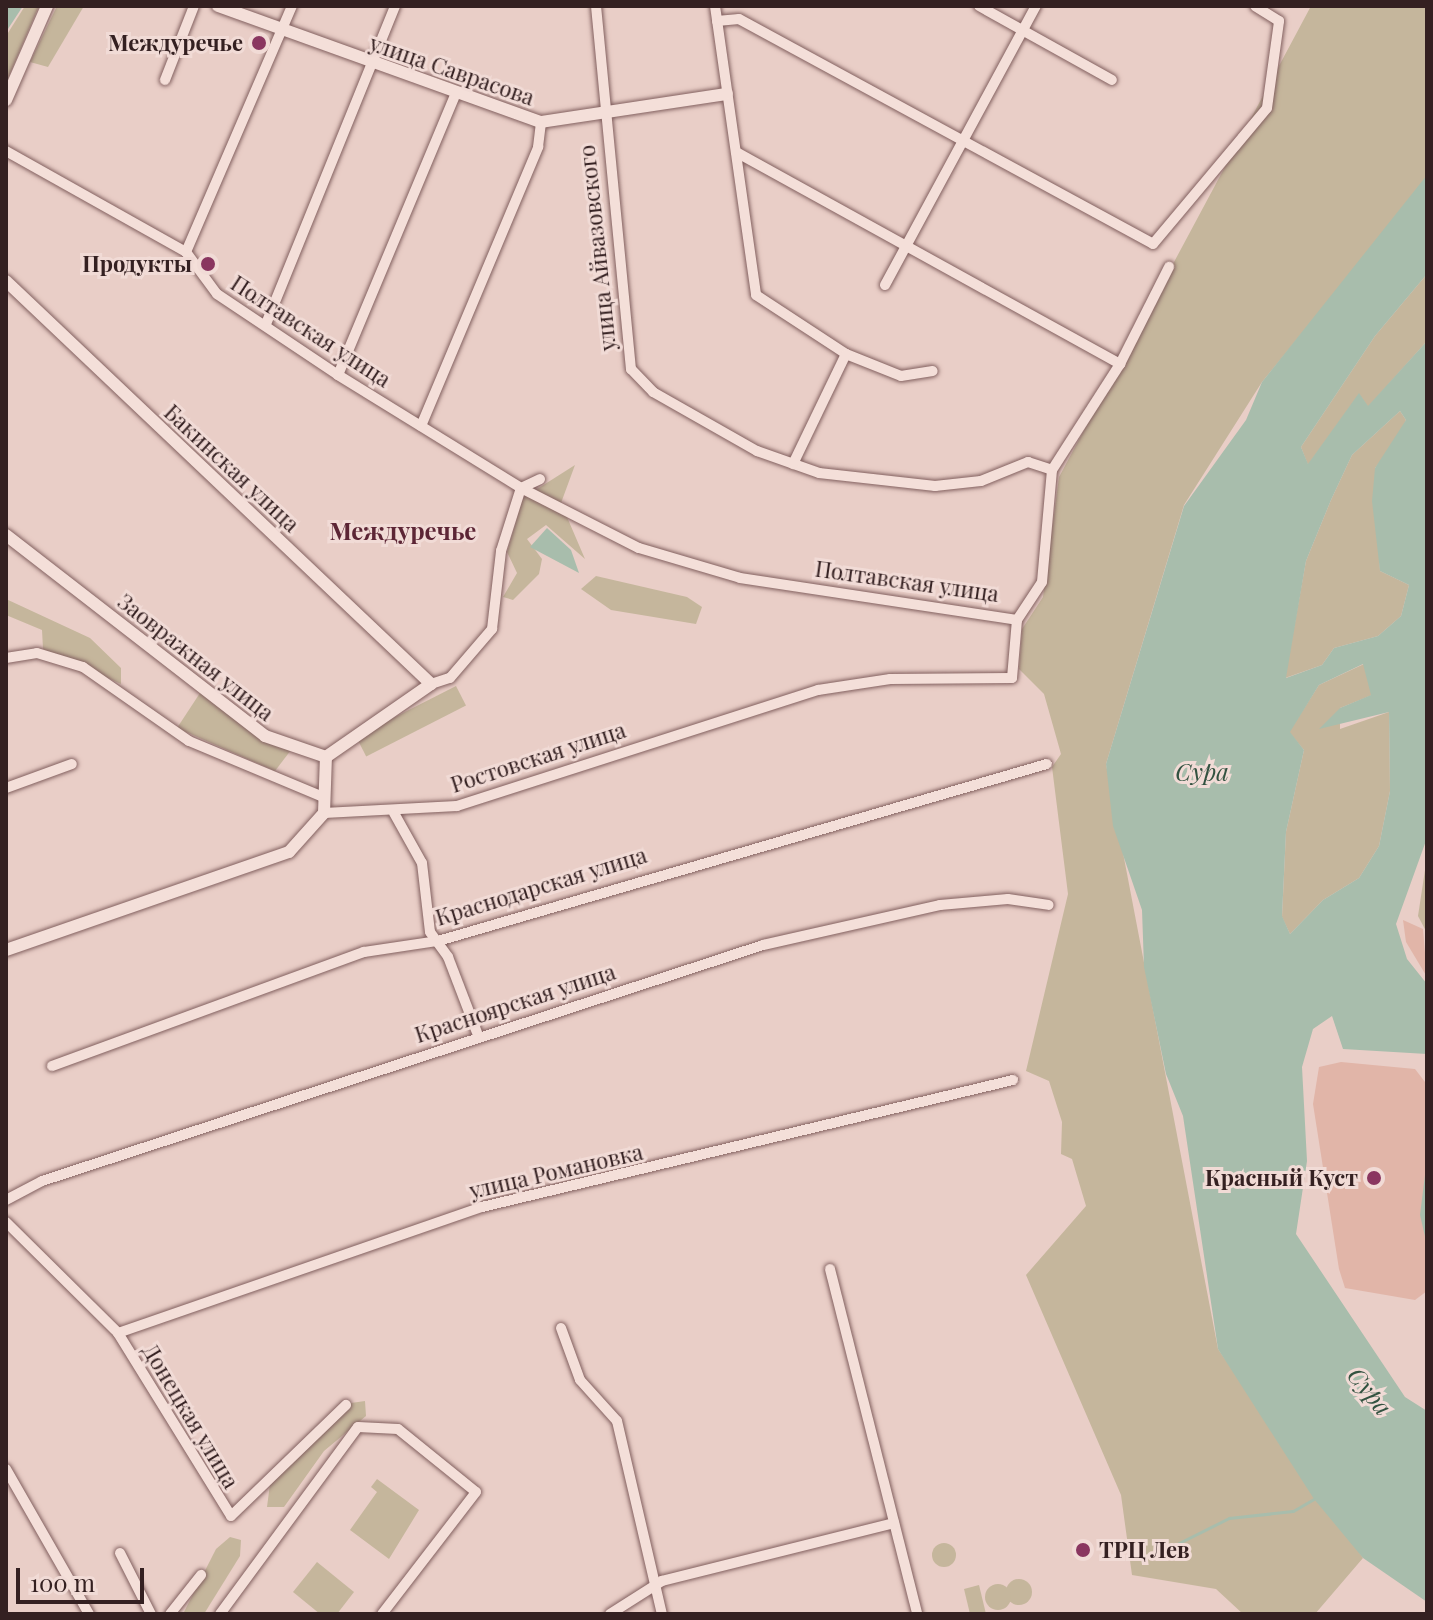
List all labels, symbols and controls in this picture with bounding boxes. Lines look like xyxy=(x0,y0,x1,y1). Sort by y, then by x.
street label: улица Саврасова xyxy=(366,29,538,111)
place label: Междуречье xyxy=(108,30,243,56)
marker: Междуречье xyxy=(250,34,268,52)
street label: улица Айвазовского xyxy=(573,144,621,352)
place label: Продукты xyxy=(82,251,192,277)
marker: Продукты xyxy=(199,255,217,273)
street label: Полтавская улица xyxy=(226,269,396,393)
street label: Бакинская улица xyxy=(159,399,305,537)
district label: Междуречье xyxy=(330,517,476,545)
street label: Полтавская улица xyxy=(813,555,1001,607)
street label: Заовражная улица xyxy=(113,588,279,726)
street label: Ростовская улица xyxy=(447,716,629,798)
water label: Сура xyxy=(1175,758,1229,786)
street label: Краснодарская улица xyxy=(432,841,650,931)
street label: Красноярская улица xyxy=(411,958,619,1048)
street label: улица Романовка xyxy=(467,1138,645,1204)
place label: Красный Куст xyxy=(1205,1165,1358,1191)
marker: Красный Куст xyxy=(1365,1169,1383,1187)
street label: Донецкая улица xyxy=(137,1339,245,1493)
water label: Сура xyxy=(1342,1361,1398,1421)
place label: ТРЦ Лев xyxy=(1099,1537,1190,1563)
marker: ТРЦ Лев xyxy=(1074,1541,1092,1559)
scale bar xyxy=(20,1552,148,1602)
text: 100 m xyxy=(30,1566,95,1598)

